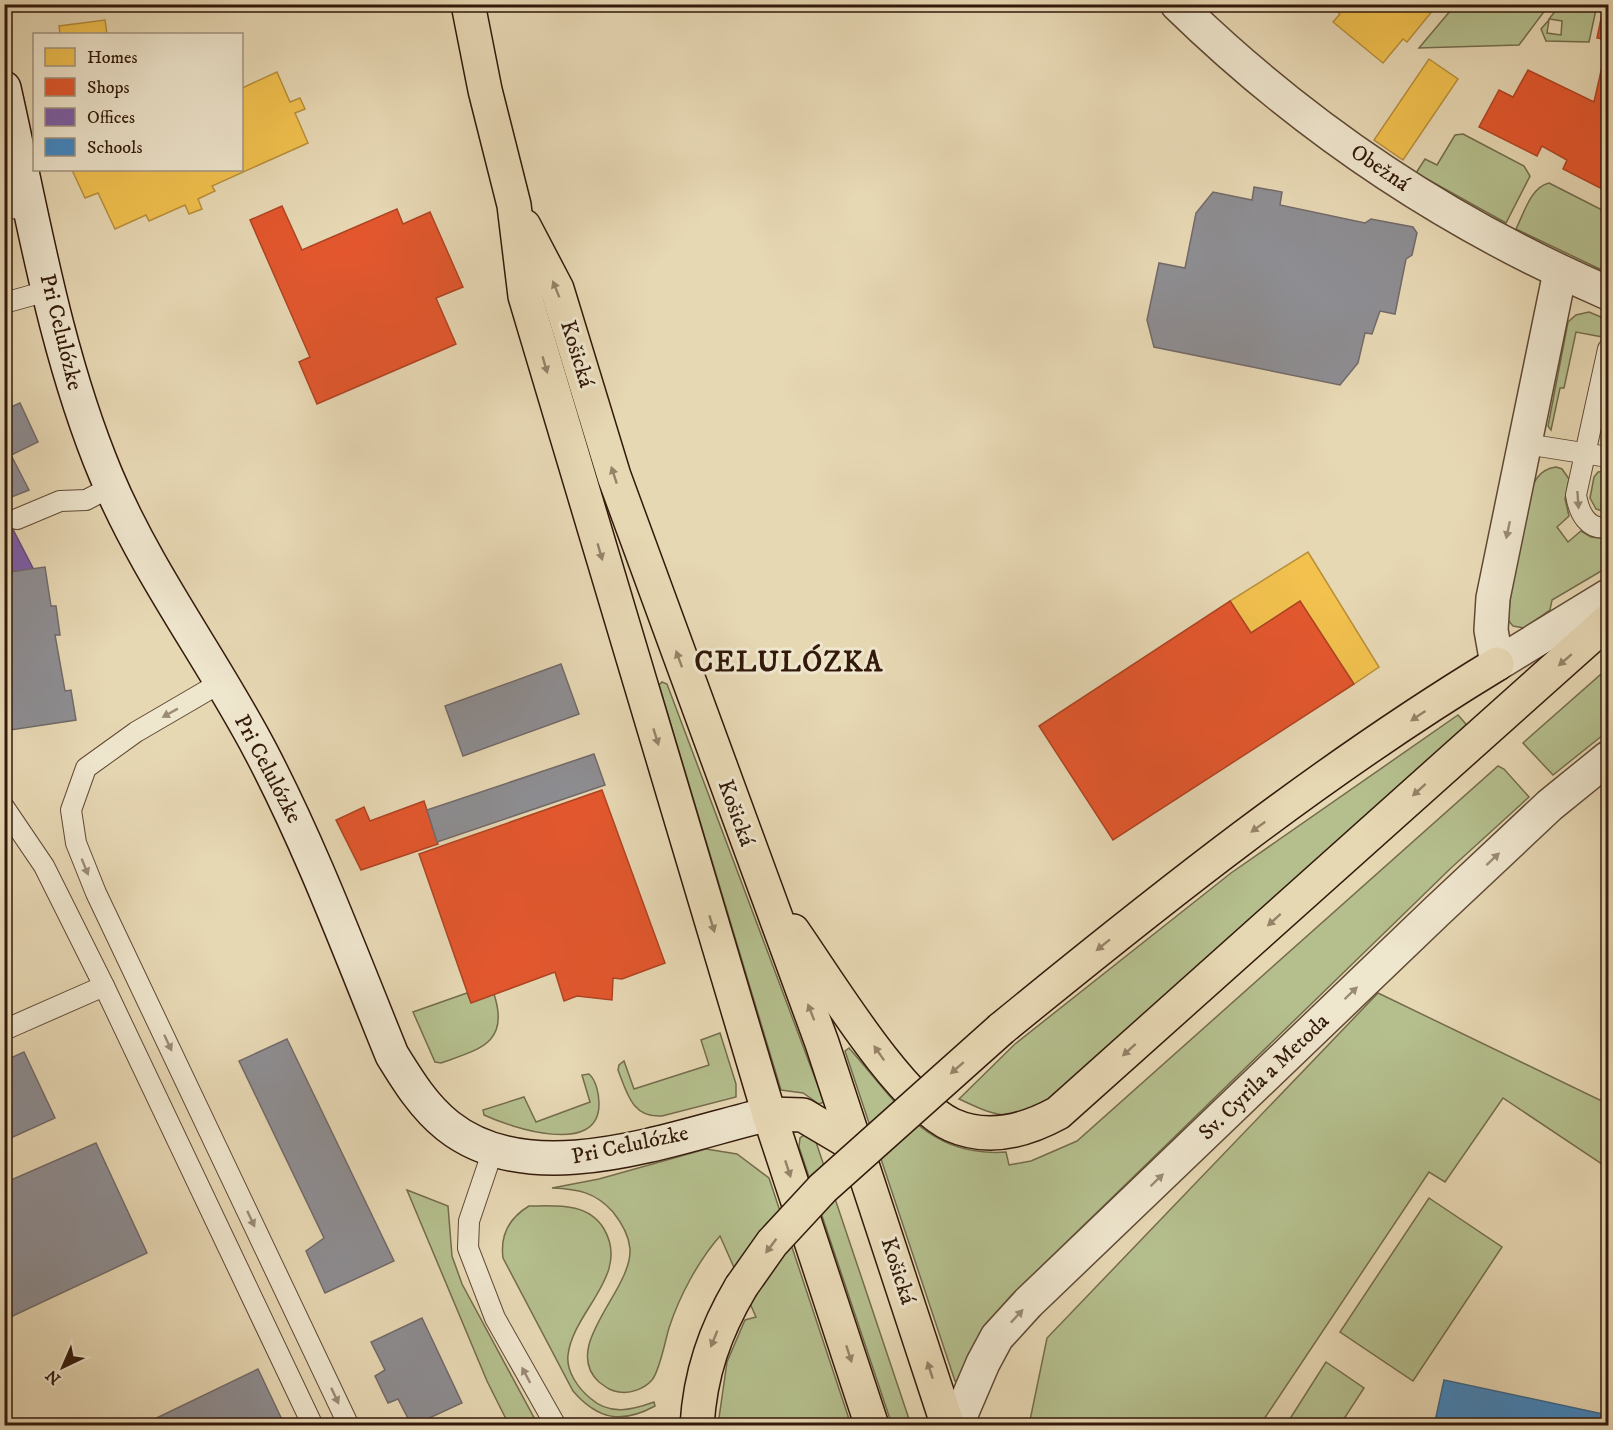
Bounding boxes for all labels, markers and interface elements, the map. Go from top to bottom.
legend [33,33,243,171]
text: Homes [87,47,138,69]
text: Shops [87,77,130,99]
text: Offices [87,107,135,129]
text: Schools [87,137,142,159]
street label: Obežná [1345,139,1415,198]
street label: Pri Celulózke [34,271,88,393]
one-way arrow [551,280,560,298]
street label: Košická [554,317,600,391]
one-way arrow [541,356,550,374]
one-way arrow [608,466,618,484]
one-way arrow [1573,491,1582,510]
one-way arrow [1503,520,1512,539]
one-way arrow [596,543,605,561]
district label: CELULÓZKA [695,644,883,680]
one-way arrow [674,649,684,667]
one-way arrow [1558,653,1573,666]
one-way arrow [161,708,178,718]
street label: Pri Celulózke [228,710,308,828]
one-way arrow [1410,710,1427,721]
one-way arrow [652,728,661,746]
street label: Košická [712,776,761,850]
one-way arrow [1412,783,1427,796]
one-way arrow [1251,821,1267,833]
one-way arrow [1485,852,1500,866]
one-way arrow [80,858,90,876]
one-way arrow [1267,913,1282,926]
one-way arrow [708,915,717,933]
one-way arrow [1095,939,1111,952]
one-way arrow [1344,986,1359,1000]
one-way arrow [805,1003,815,1021]
street label: Sv. Cyrila a Metoda [1193,1008,1335,1146]
one-way arrow [163,1035,172,1052]
one-way arrow [1122,1043,1137,1056]
one-way arrow [873,1046,885,1062]
one-way arrow [950,1061,965,1074]
street label: Pri Celulózke [569,1119,691,1171]
one-way arrow [783,1160,793,1178]
one-way arrow [1149,1173,1164,1187]
one-way arrow [247,1211,256,1228]
street label: Košická [875,1234,922,1308]
one-way arrow [765,1238,777,1253]
one-way arrow [1009,1309,1023,1323]
one-way arrow [709,1331,719,1349]
north arrow [33,1337,93,1397]
one-way arrow [845,1345,854,1363]
one-way arrow [925,1361,934,1379]
text: N [42,1365,65,1389]
one-way arrow [521,1367,531,1384]
one-way arrow [331,1387,340,1404]

